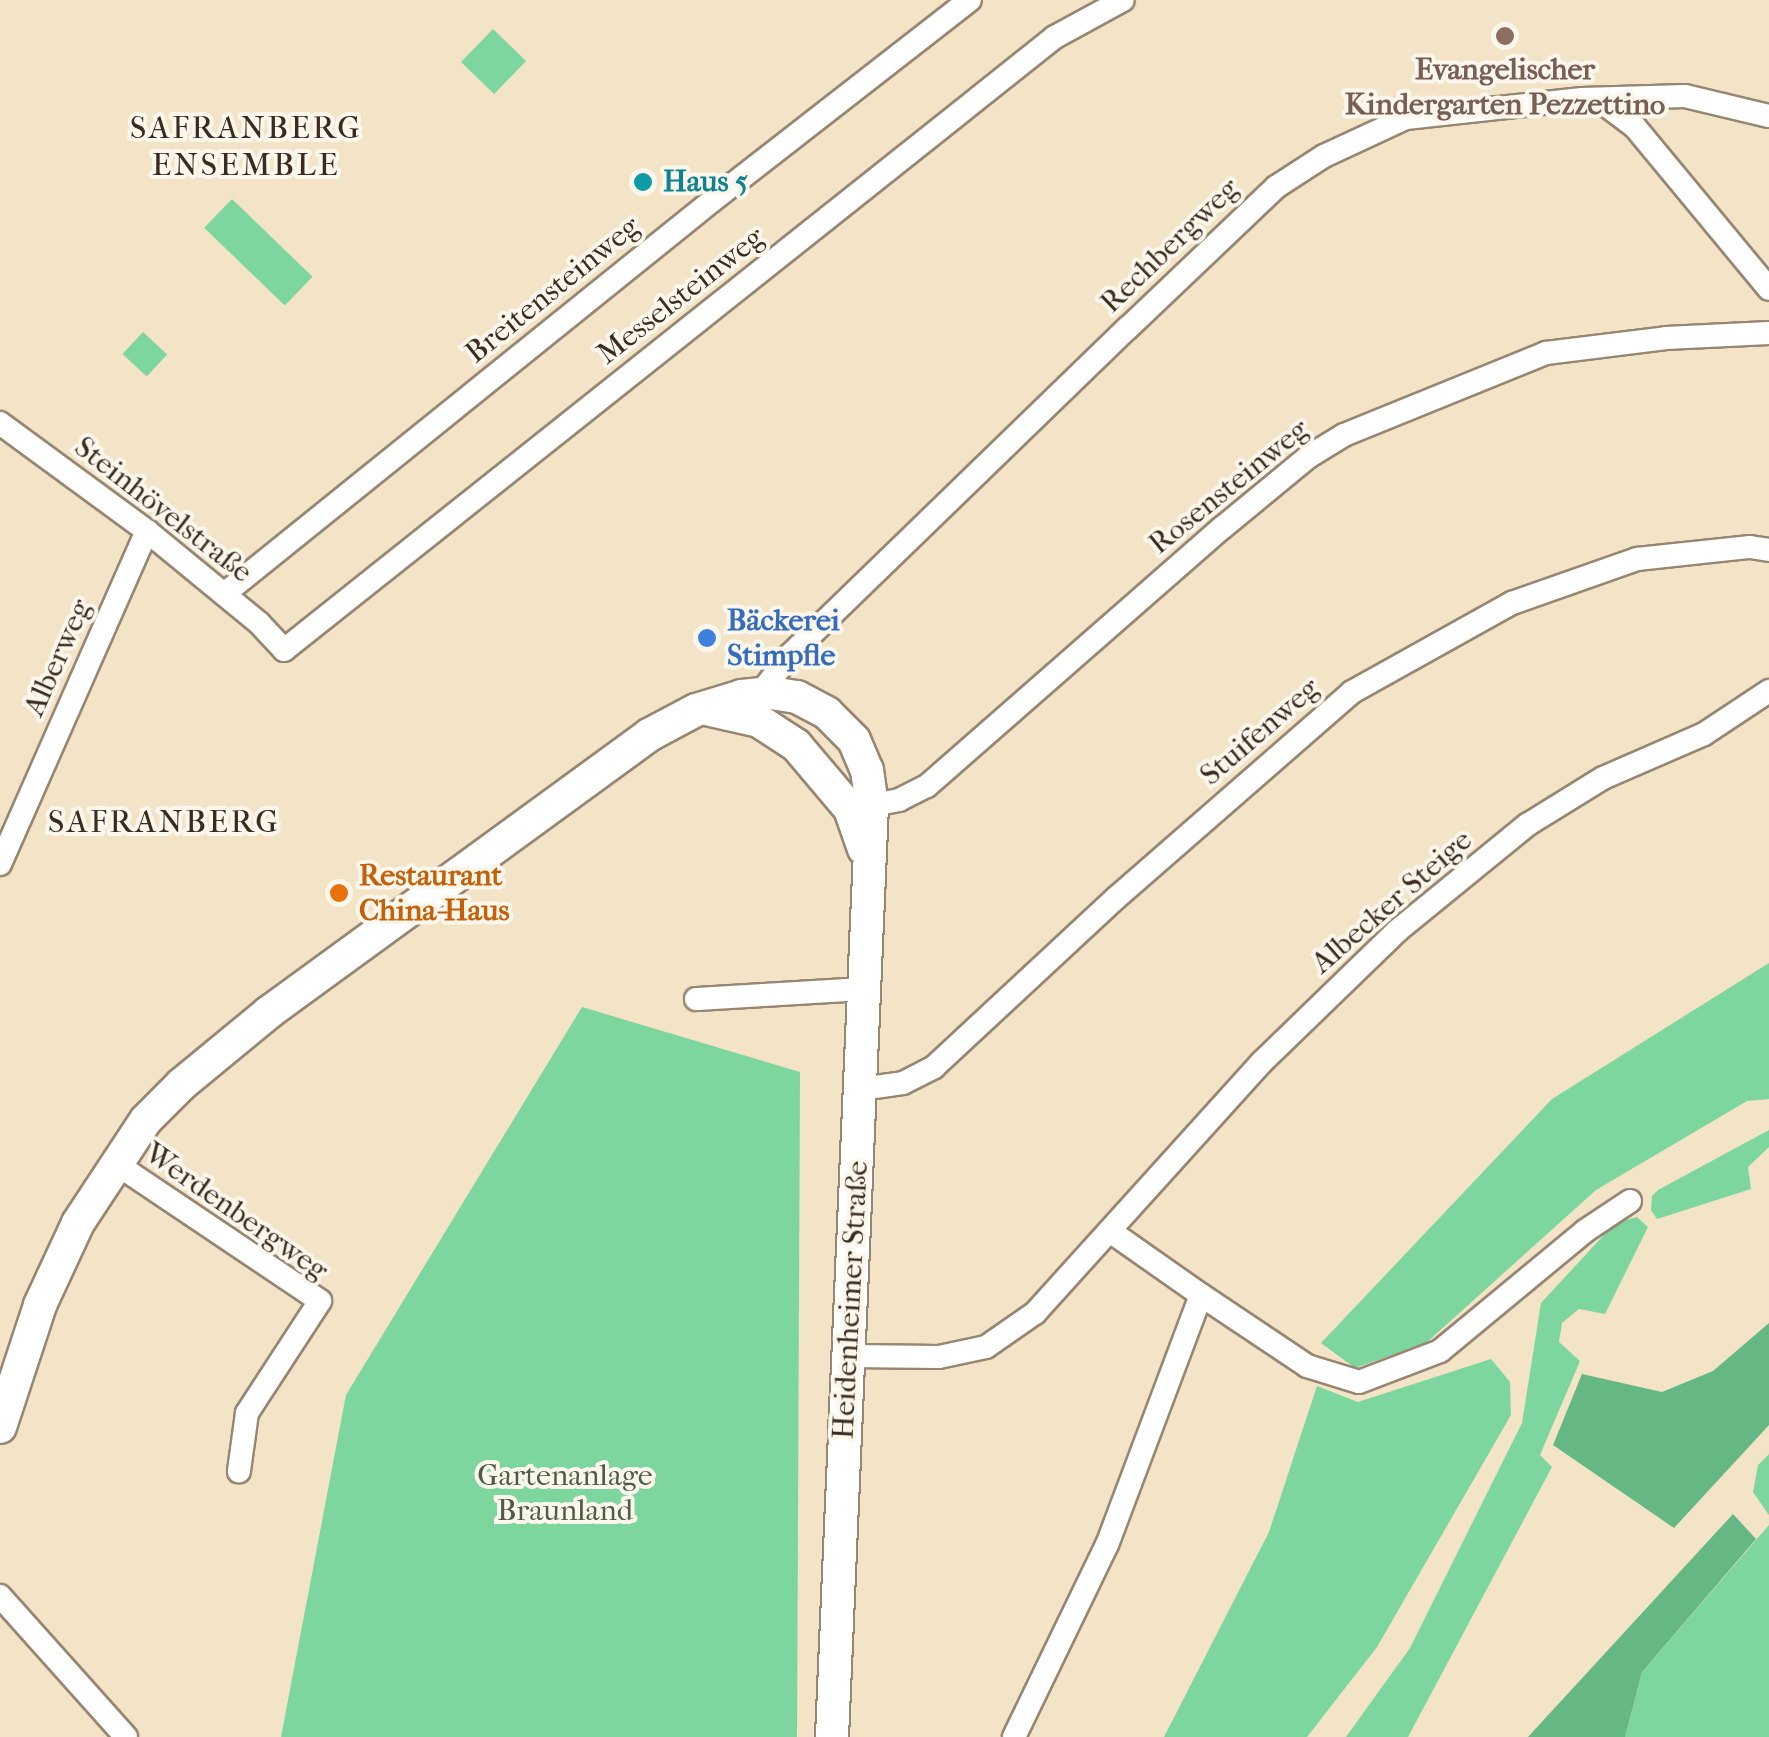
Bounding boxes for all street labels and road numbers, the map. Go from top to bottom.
street label: Rechbergweg [1093,171,1247,321]
street label: Breitensteinweg [459,209,647,371]
street label: Messelsteinweg [590,220,772,372]
street label: Rosensteinweg [1142,412,1316,562]
street label: Steinhövelstraße [67,429,259,591]
street label: Alberweg [16,594,100,722]
street label: Stuifenweg [1193,671,1327,793]
street label: Albecker Steige [1304,823,1480,981]
street label: Werdenbergweg [137,1135,335,1289]
street label: Heidenheimer Straße [826,1160,876,1440]

